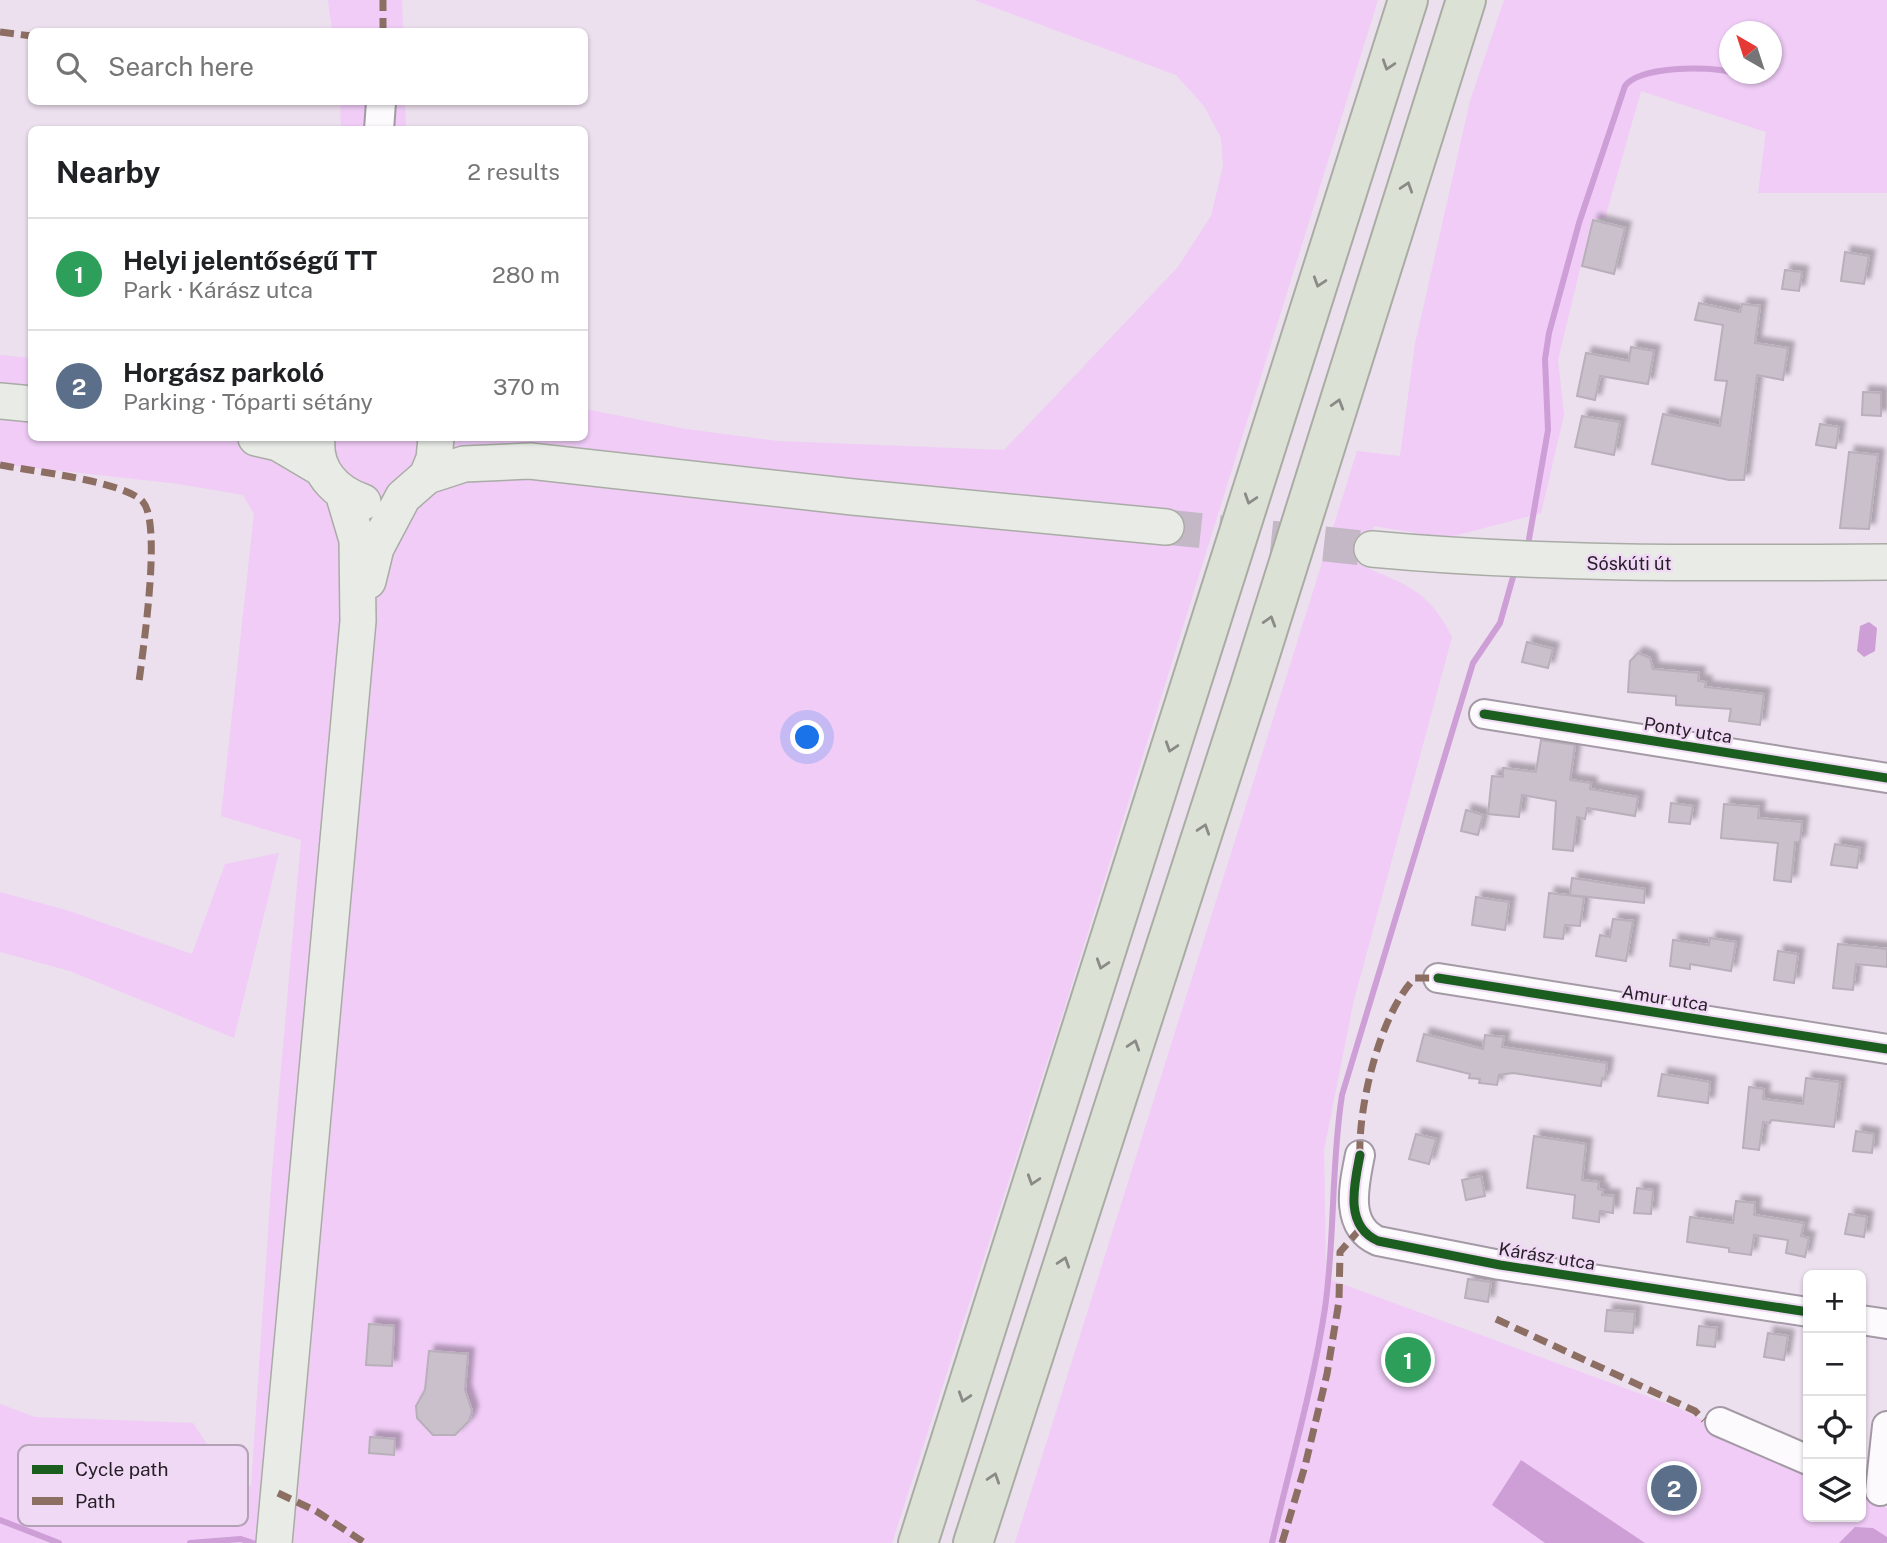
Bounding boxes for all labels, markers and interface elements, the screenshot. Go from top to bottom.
north arrow [1719,21,1782,84]
search box [28,28,588,105]
icon: search [52,48,90,86]
text: Search here [108,51,254,82]
one-way arrow [1381,59,1396,71]
text: Nearby [56,154,160,190]
text: 2 results [467,158,560,185]
one-way arrow [1399,182,1413,194]
text: Helyi jelentőségű TT [123,245,377,276]
text: 1 [74,261,84,288]
text: 280 m [492,261,560,288]
text: Park · Kárász utca [123,276,313,303]
one-way arrow [1312,276,1327,288]
text: Horgász parkoló [123,357,324,388]
text: 2 [72,373,86,400]
text: 370 m [493,373,560,400]
text: Parking · Tóparti sétány [123,388,373,415]
one-way arrow [1330,398,1344,411]
one-way arrow [1244,492,1258,504]
street label: Sóskúti út [1587,553,1671,574]
one-way arrow [1262,615,1277,627]
street label: Ponty utca [1642,713,1734,747]
your location [790,720,824,754]
one-way arrow [1165,741,1180,753]
one-way arrow [1196,823,1210,835]
one-way arrow [1096,957,1111,969]
street label: Amur utca [1620,981,1710,1015]
one-way arrow [1126,1040,1140,1052]
one-way arrow [1027,1174,1042,1186]
street label: Kárász utca [1497,1238,1597,1274]
one-way arrow [1055,1256,1070,1268]
map controls [1803,1270,1866,1522]
button: + [1803,1270,1866,1333]
button: − [1803,1333,1866,1396]
pin: 1 [1385,1334,1431,1386]
one-way arrow [958,1391,973,1403]
button: locate [1803,1396,1866,1459]
legend [18,1445,248,1526]
text: Cycle path [75,1458,168,1480]
button: layers [1803,1459,1866,1522]
pin: 2 [1651,1462,1697,1514]
one-way arrow [985,1472,1000,1484]
text: Path [75,1490,115,1512]

